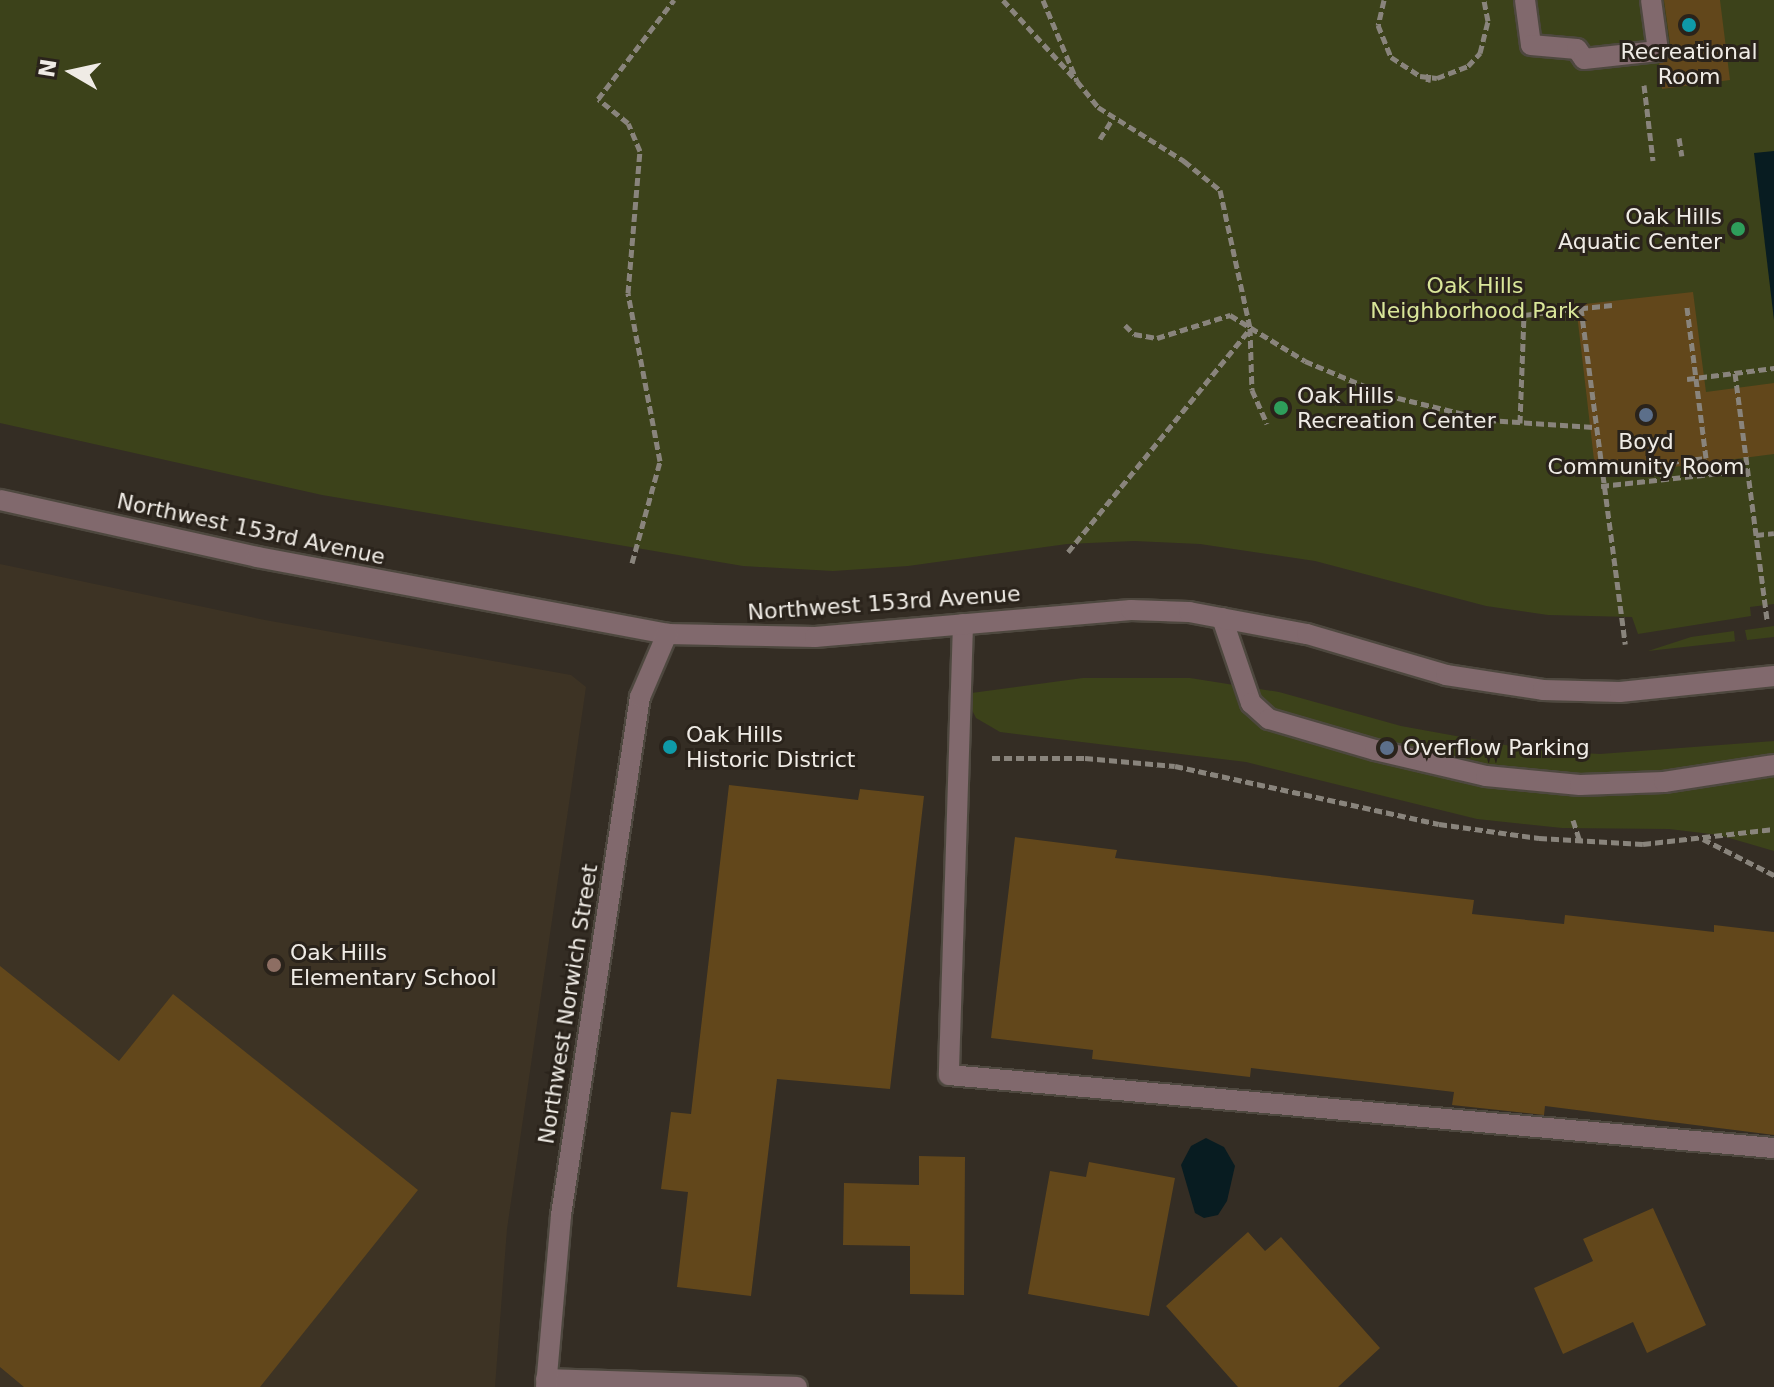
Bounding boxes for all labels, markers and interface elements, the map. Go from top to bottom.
marker: Recreational Room [1680,16,1698,34]
north arrow [32,32,112,112]
place label: Recreational Room [1620,38,1758,90]
text: N [34,57,62,79]
place label: Oak Hills Aquatic Center [1558,203,1722,254]
marker: Oak Hills Aquatic Center [1729,220,1747,238]
park label: Oak Hills Neighborhood Park [1370,272,1580,324]
place label: Oak Hills Recreation Center [1297,382,1496,434]
marker: Oak Hills Recreation Center [1272,399,1290,417]
marker: Boyd Community Room [1637,406,1655,424]
place label: Boyd Community Room [1548,428,1744,480]
street label: Northwest 153rd Avenue [115,488,387,570]
street label: Northwest 153rd Avenue [747,580,1021,626]
place label: Oak Hills Historic District [686,721,855,772]
place label: Overflow Parking [1403,735,1590,761]
marker: Oak Hills Historic District [661,738,679,756]
marker: Overflow Parking [1378,739,1396,757]
street label: Northwest Norwich Street [533,862,603,1146]
place label: Oak Hills Elementary School [290,939,497,990]
marker: Oak Hills Elementary School [265,956,283,974]

